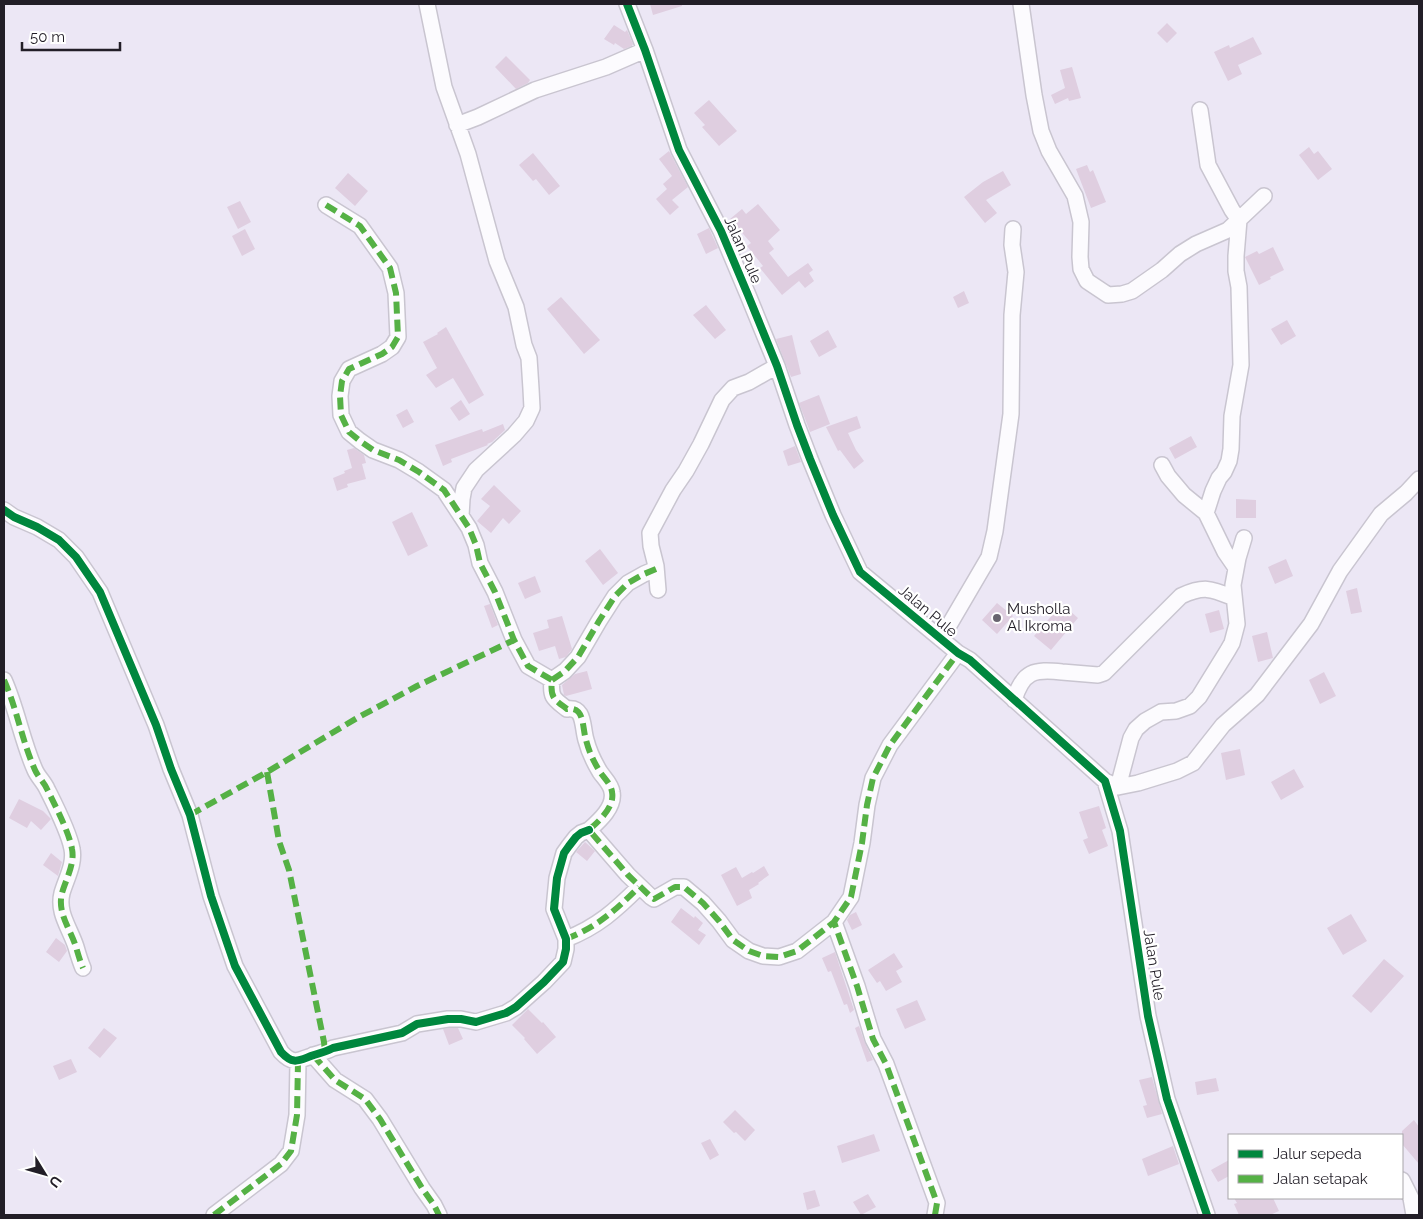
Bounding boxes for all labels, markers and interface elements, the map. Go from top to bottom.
scale bar [22,20,120,52]
text: 50 m [30,28,65,46]
street label: Jalan Pule [720,214,766,286]
street label: Jalan Pule [895,581,961,641]
place label: Musholla Al Ikroma [1007,600,1072,635]
marker: Musholla Al Ikroma [991,612,1003,624]
street label: Jalan Pule [1140,928,1168,1002]
legend [1228,1134,1403,1199]
text: Jalur sepeda [1273,1145,1362,1163]
north arrow [20,1149,70,1199]
text: Jalan setapak [1273,1170,1368,1188]
text: U [46,1173,65,1191]

